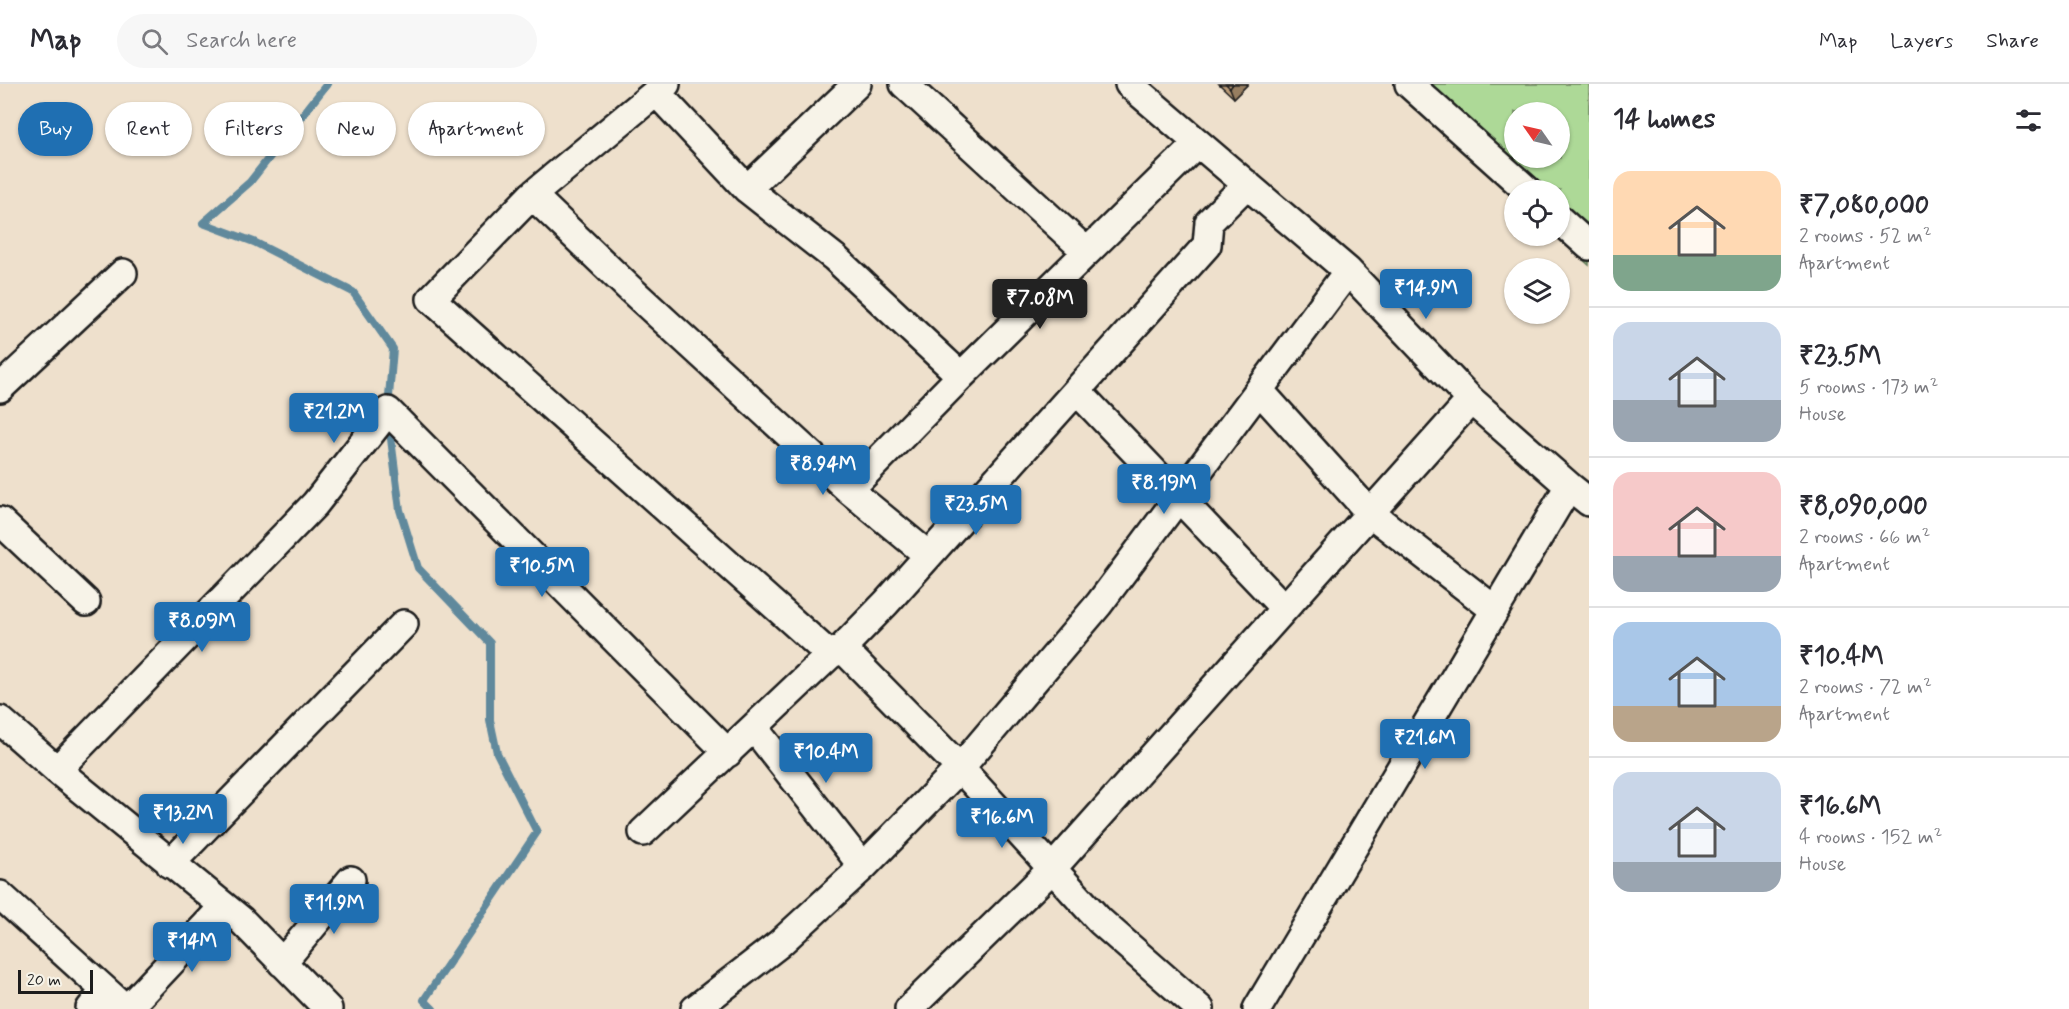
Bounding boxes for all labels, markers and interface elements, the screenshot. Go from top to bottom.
search box [117,14,537,68]
text: Map [30,23,81,60]
icon: search [138,25,171,58]
text: Search here [186,27,297,55]
text: Map [1819,27,1857,55]
text: Layers [1890,27,1953,55]
text: Share [1986,27,2039,55]
chip: Buy [18,102,93,156]
chip: Rent [105,102,192,156]
chip: Filters [204,102,304,156]
chip: New [316,102,396,156]
chip: Apartment [408,102,545,156]
north arrow [1504,102,1570,168]
map controls [1504,102,1570,324]
text: 14 homes [1613,103,1715,137]
icon: filters [2012,104,2045,137]
button: locate [1504,180,1570,246]
text: ₹7,080,000 [1799,189,1929,223]
icon: home [1661,195,1733,267]
text: 2 rooms · 52 m² [1799,223,1932,250]
text: Apartment [1799,250,1890,277]
button: layers [1504,258,1570,324]
pin: ₹14.9M [1377,269,1475,320]
text: ₹14.9M [1394,275,1458,302]
pin: ₹7.08M [991,279,1089,330]
text: ₹7.08M [1006,285,1074,312]
text: ₹23.5M [1799,340,1881,374]
icon: home [1661,346,1733,418]
text: 5 rooms · 173 m² [1799,374,1938,401]
pin: ₹21.2M [285,393,383,444]
text: ₹21.2M [303,399,365,426]
text: House [1799,401,1846,428]
pin: ₹8.94M [774,445,872,496]
text: ₹8.94M [790,451,856,478]
pin: ₹8.19M [1115,464,1213,515]
text: ₹8.19M [1131,470,1197,497]
pin: ₹23.5M [927,485,1025,536]
text: ₹8,090,000 [1799,490,1928,524]
text: ₹23.5M [944,491,1008,518]
icon: home [1661,496,1733,568]
text: 2 rooms · 66 m² [1799,524,1930,551]
pin: ₹10.5M [493,547,591,598]
text: Apartment [1799,551,1890,578]
text: ₹10.5M [509,553,575,580]
pin: ₹8.09M [153,602,251,653]
text: ₹8.09M [168,608,236,635]
text: ₹10.4M [1799,640,1884,674]
icon: home [1661,646,1733,718]
text: 2 rooms · 72 m² [1799,674,1932,701]
text: Apartment [1799,701,1890,728]
pin: ₹21.6M [1376,719,1474,770]
text: ₹21.6M [1394,725,1456,752]
pin: ₹10.4M [777,733,875,784]
text: ₹10.4M [793,739,859,766]
text: ₹16.6M [1799,790,1881,824]
pin: ₹13.2M [134,794,232,845]
icon: home [1661,796,1733,868]
pin: ₹16.6M [953,798,1051,849]
text: ₹13.2M [153,800,213,827]
text: ₹16.6M [970,804,1034,831]
text: 4 rooms · 152 m² [1799,824,1942,851]
text: House [1799,851,1846,878]
pin: ₹11.9M [285,884,383,935]
text: ₹11.9M [304,890,364,917]
pin: ₹14M [156,922,228,973]
text: ₹14M [167,928,217,955]
scale bar [18,967,93,994]
text: 20 m [27,970,61,991]

